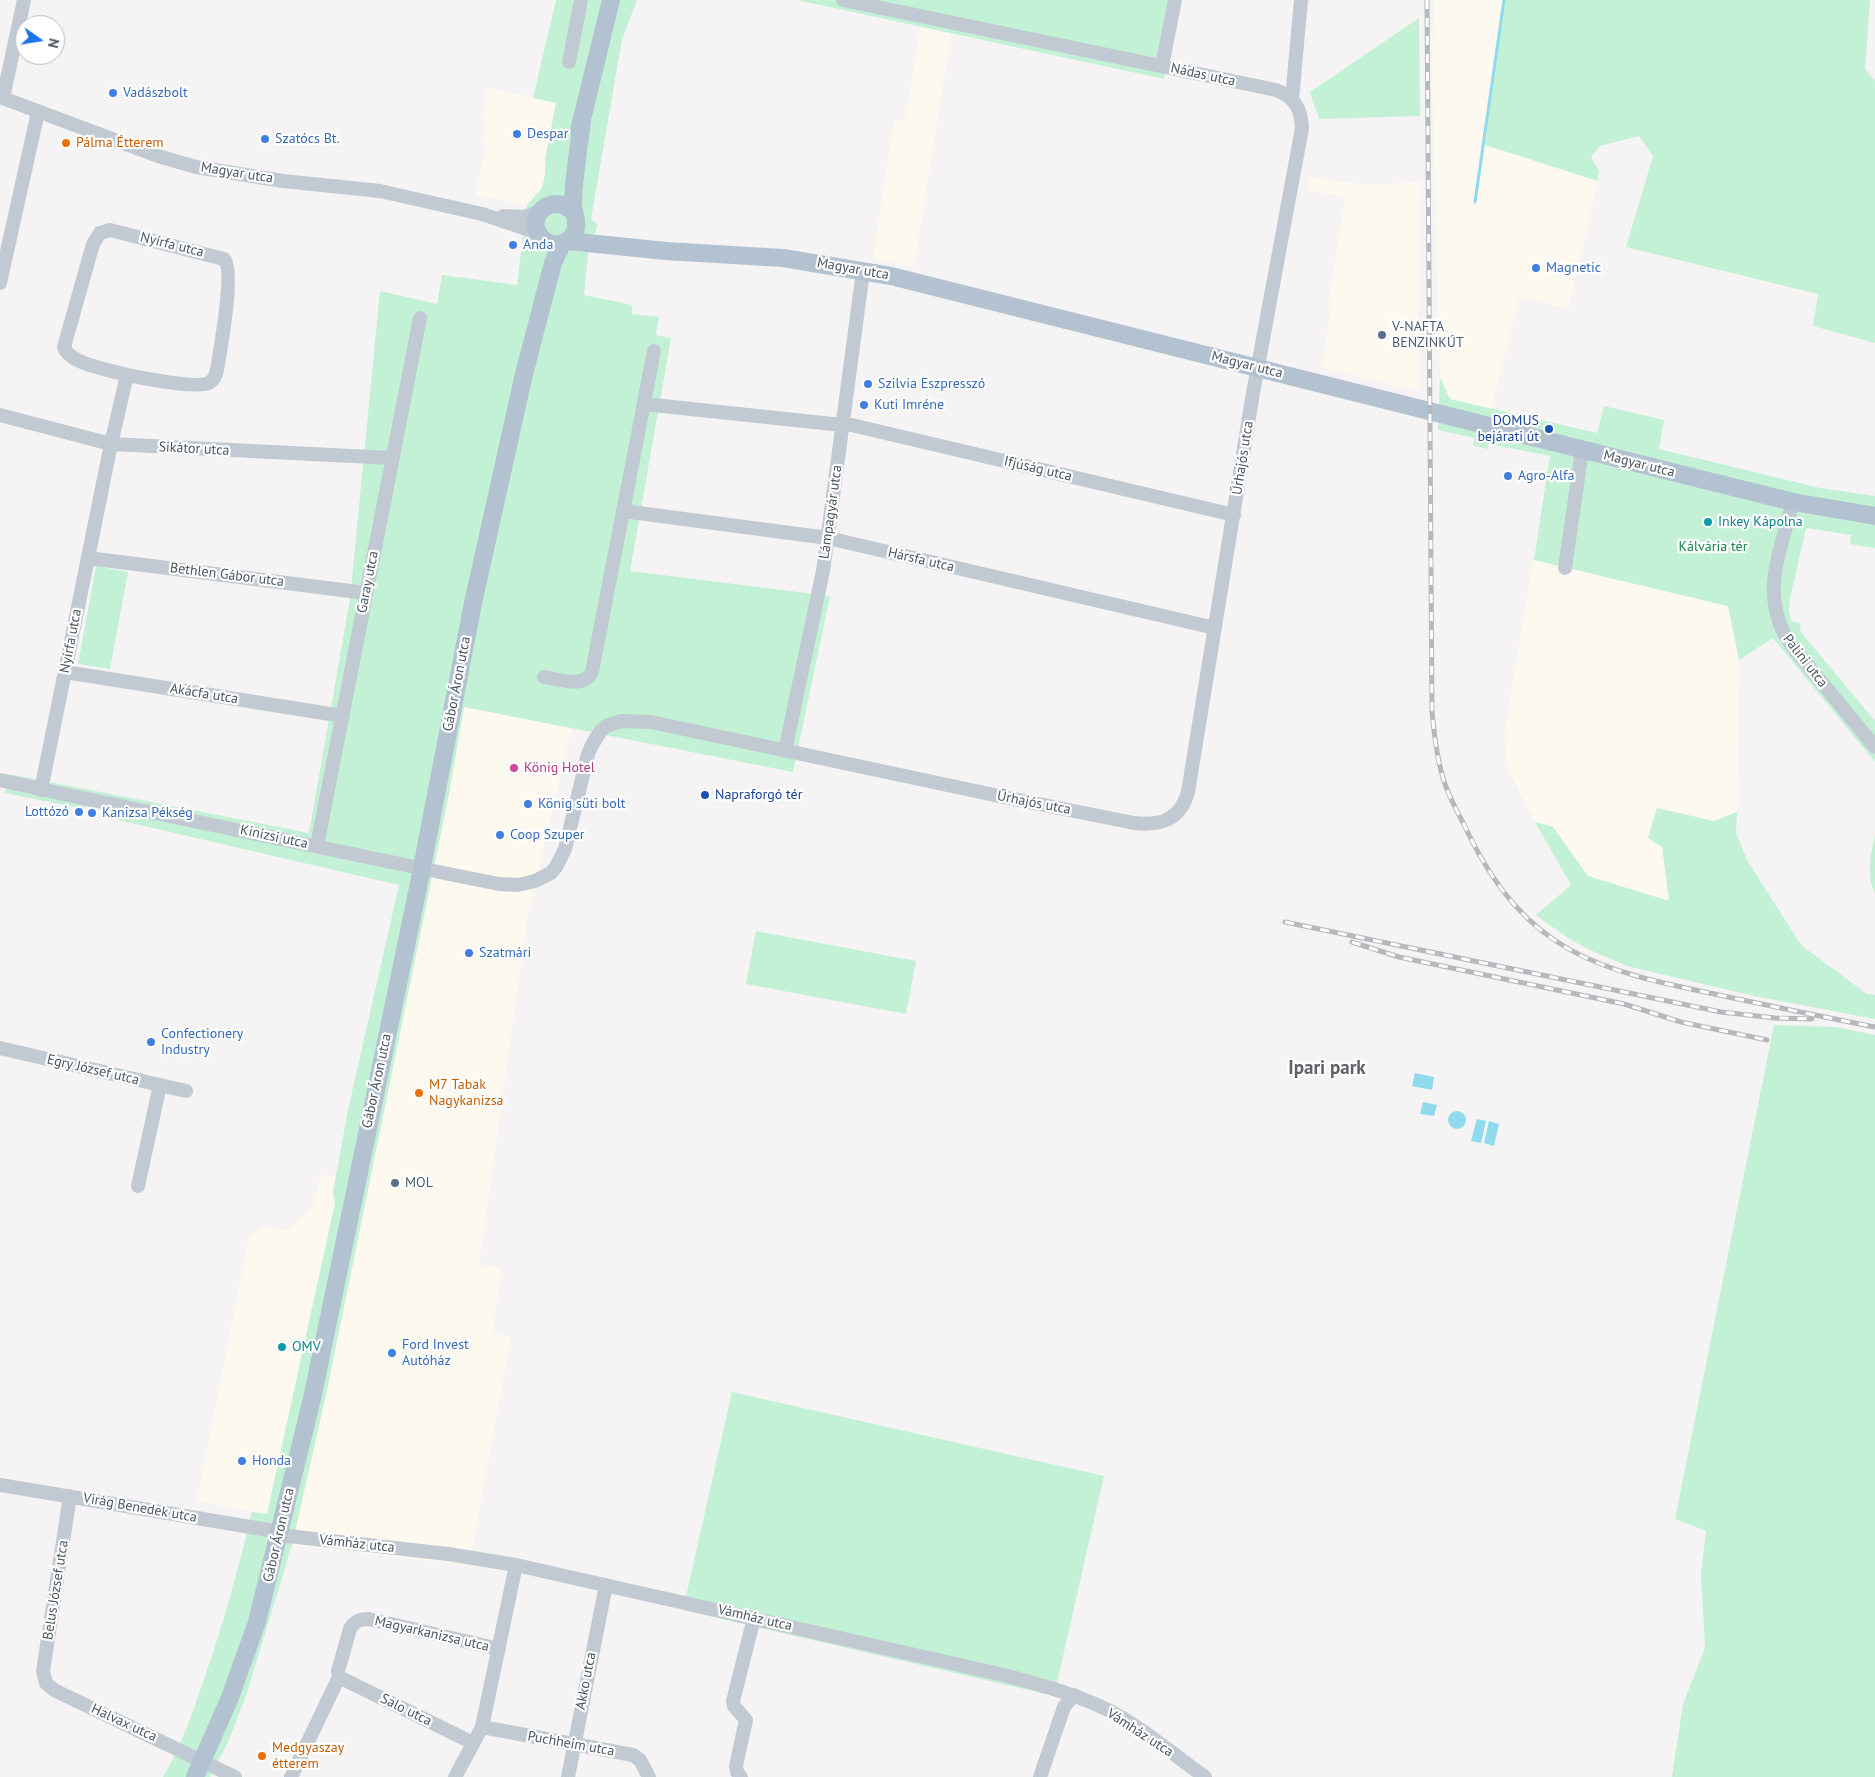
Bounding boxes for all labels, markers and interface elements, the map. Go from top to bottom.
north arrow [15,15,65,65]
text: N [44,37,63,50]
street label: Nádas utca [1169,60,1237,90]
place label: Vadászbolt [123,85,188,101]
marker: Vadászbolt [107,87,119,99]
place label: Despar [527,126,568,142]
marker: Despar [511,128,523,140]
place label: Szatócs Bt. [275,131,340,147]
marker: Szatócs Bt. [259,133,271,145]
place label: Pálma Étterem [76,135,164,151]
marker: Pálma Étterem [60,137,72,149]
street label: Magyar utca [200,159,274,187]
street label: Nyírfa utca [138,229,206,261]
place label: Anda [523,237,553,253]
marker: Anda [507,239,519,251]
street label: Magyar utca [816,254,890,284]
place label: Magnetic [1546,260,1601,276]
marker: Magnetic [1530,262,1542,274]
place label: V-NAFTA BENZINKÚT [1392,319,1464,352]
marker: V-NAFTA BENZINKÚT [1376,329,1388,341]
street label: Magyar utca [1210,348,1284,382]
place label: Szilvia Eszpresszó [878,376,985,392]
marker: Szilvia Eszpresszó [862,378,874,390]
place label: Kuti Imréne [874,397,944,413]
marker: Kuti Imréne [858,399,870,411]
place label: DOMUS bejárati út [1477,413,1539,446]
street label: Űrhajós utca [1229,420,1257,496]
marker: DOMUS bejárati út [1543,423,1555,435]
street label: Sikátor utca [158,439,230,459]
street label: Magyar utca [1602,447,1676,481]
street label: Ifjúság utca [1002,453,1074,485]
street label: Lámpagyár utca [816,464,846,560]
place label: Agro-Alfa [1518,468,1575,484]
marker: Agro-Alfa [1502,470,1514,482]
place label: Inkey Kápolna [1718,514,1803,530]
marker: Inkey Kápolna [1702,516,1714,528]
park label: Kálvária tér [1679,539,1747,555]
street label: Hársfa utca [886,544,956,576]
street label: Garay utca [354,550,382,614]
street label: Bethlen Gábor utca [169,560,285,590]
street label: Nyírfa utca [57,607,85,675]
street label: Palini utca [1779,631,1831,691]
street label: Gábor Áron utca [440,635,474,733]
street label: Akácfa utca [169,680,239,708]
place label: König Hotel [524,760,595,776]
marker: König Hotel [508,762,520,774]
place label: Napraforgó tér [715,787,802,803]
street label: Űrhajós utca [996,788,1072,818]
marker: Napraforgó tér [699,789,711,801]
place label: König süti bolt [538,796,626,812]
marker: König süti bolt [522,798,534,810]
place label: Lottózó [25,804,69,820]
place label: Kanizsa Pékség [102,805,193,821]
marker: Lottózó [73,806,85,818]
marker: Kanizsa Pékség [86,807,98,819]
street label: Kinizsi utca [239,822,309,852]
place label: Coop Szuper [510,827,585,843]
marker: Coop Szuper [494,829,506,841]
place label: Szatmári [479,945,531,961]
marker: Szatmári [463,947,475,959]
place label: Confectionery Industry [161,1026,243,1058]
street label: Gábor Áron utca [359,1032,395,1130]
marker: Confectionery Industry [145,1036,157,1048]
street label: Egry József utca [45,1051,141,1089]
district label: Ipari park [1288,1058,1366,1080]
place label: M7 Tabak Nagykanizsa [429,1077,504,1110]
marker: M7 Tabak Nagykanizsa [413,1087,425,1099]
place label: MOL [405,1175,433,1191]
marker: MOL [389,1177,401,1189]
place label: Ford Invest Autóház [402,1337,469,1370]
place label: OMV [292,1339,321,1355]
marker: OMV [276,1341,288,1353]
marker: Ford Invest Autóház [386,1347,398,1359]
place label: Honda [252,1453,291,1469]
marker: Honda [236,1455,248,1467]
street label: Gábor Áron utca [260,1486,298,1584]
street label: Virág Benedek utca [82,1490,198,1526]
street label: Vámház utca [319,1532,395,1556]
street label: Belus József utca [40,1539,72,1641]
street label: Vámház utca [716,1601,794,1635]
street label: Magyarkanizsa utca [373,1613,491,1655]
street label: Akko utca [572,1651,600,1711]
street label: Salo utca [378,1690,434,1730]
street label: Halvax utca [89,1700,159,1746]
street label: Vámház utca [1104,1705,1176,1761]
street label: Puchheim utca [526,1728,616,1760]
place label: Medgyaszay étterem [272,1740,344,1772]
marker: Medgyaszay étterem [256,1750,268,1762]

